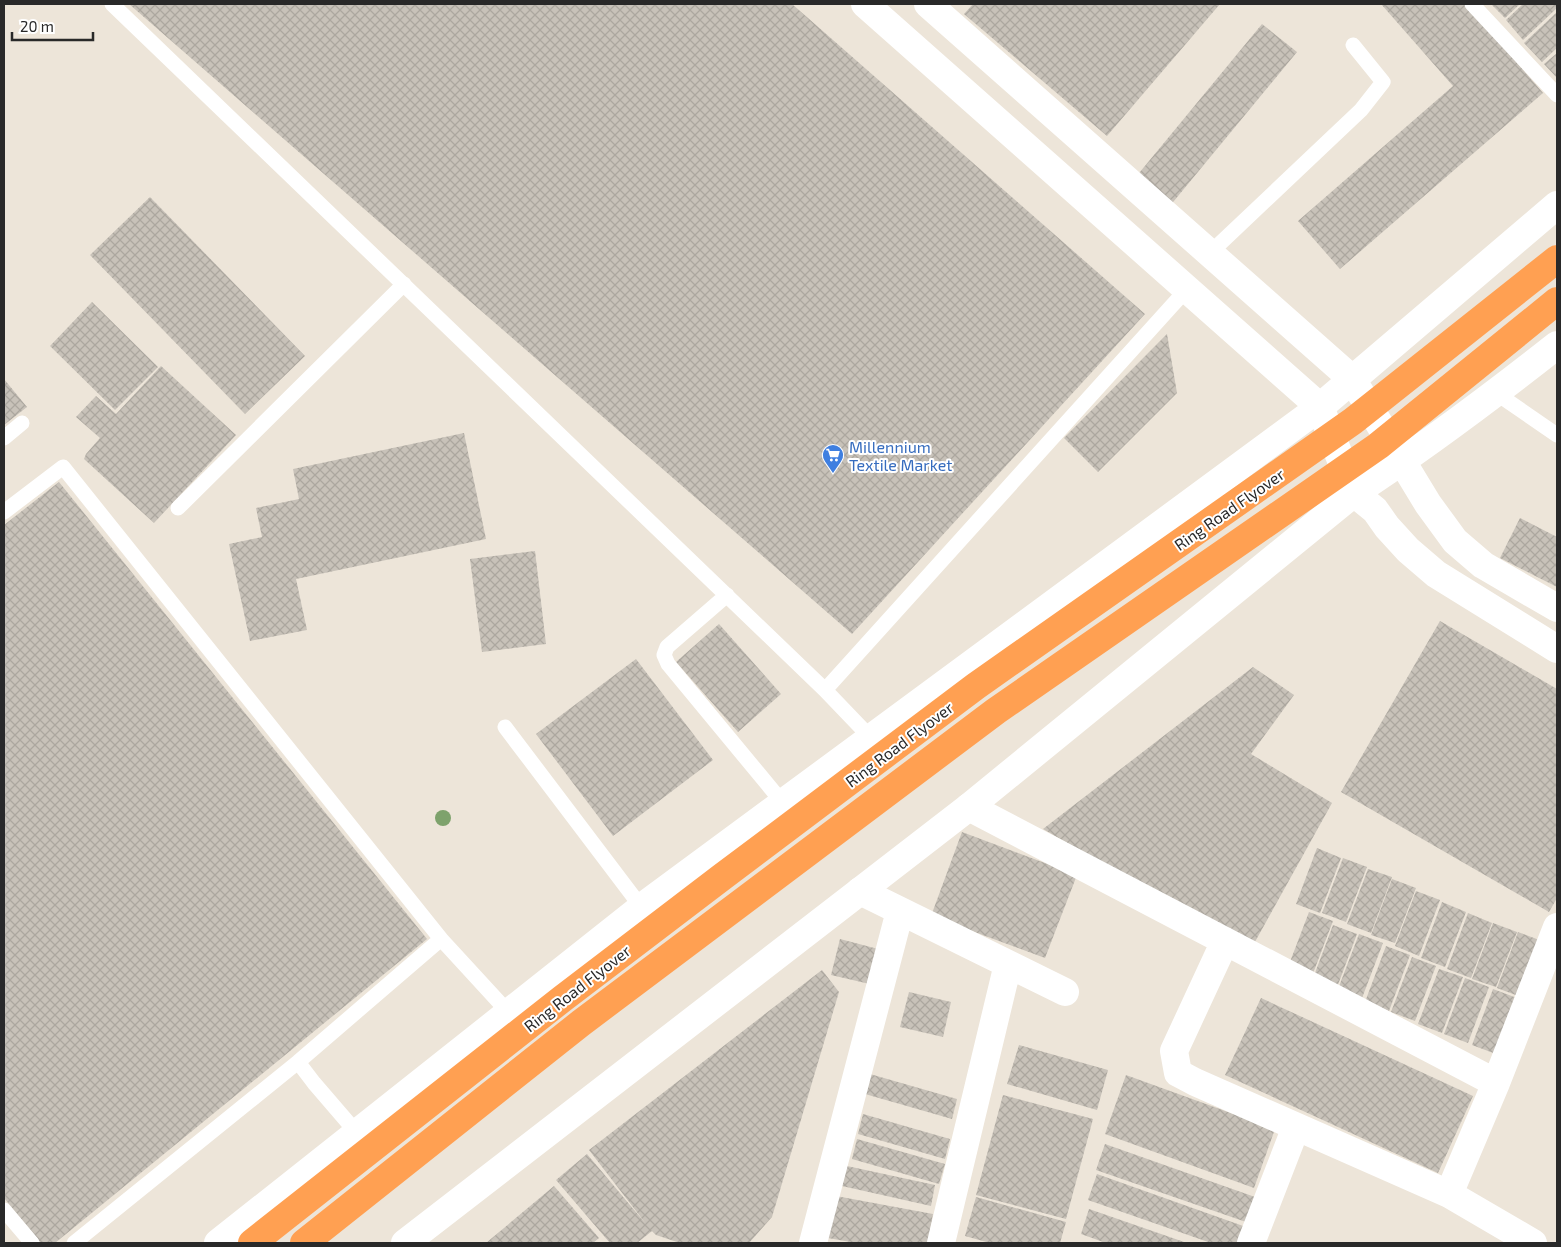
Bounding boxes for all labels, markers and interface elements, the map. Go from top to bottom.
scale bar [12,10,94,42]
text: 20 m [20,17,54,35]
place label: Millennium Textile Market [849,437,952,474]
supermarket icon: Millennium Textile Market [821,443,845,474]
street label: Ring Road Flyover [1170,464,1288,554]
street label: Ring Road Flyover [841,697,957,791]
street label: Ring Road Flyover [520,940,634,1035]

